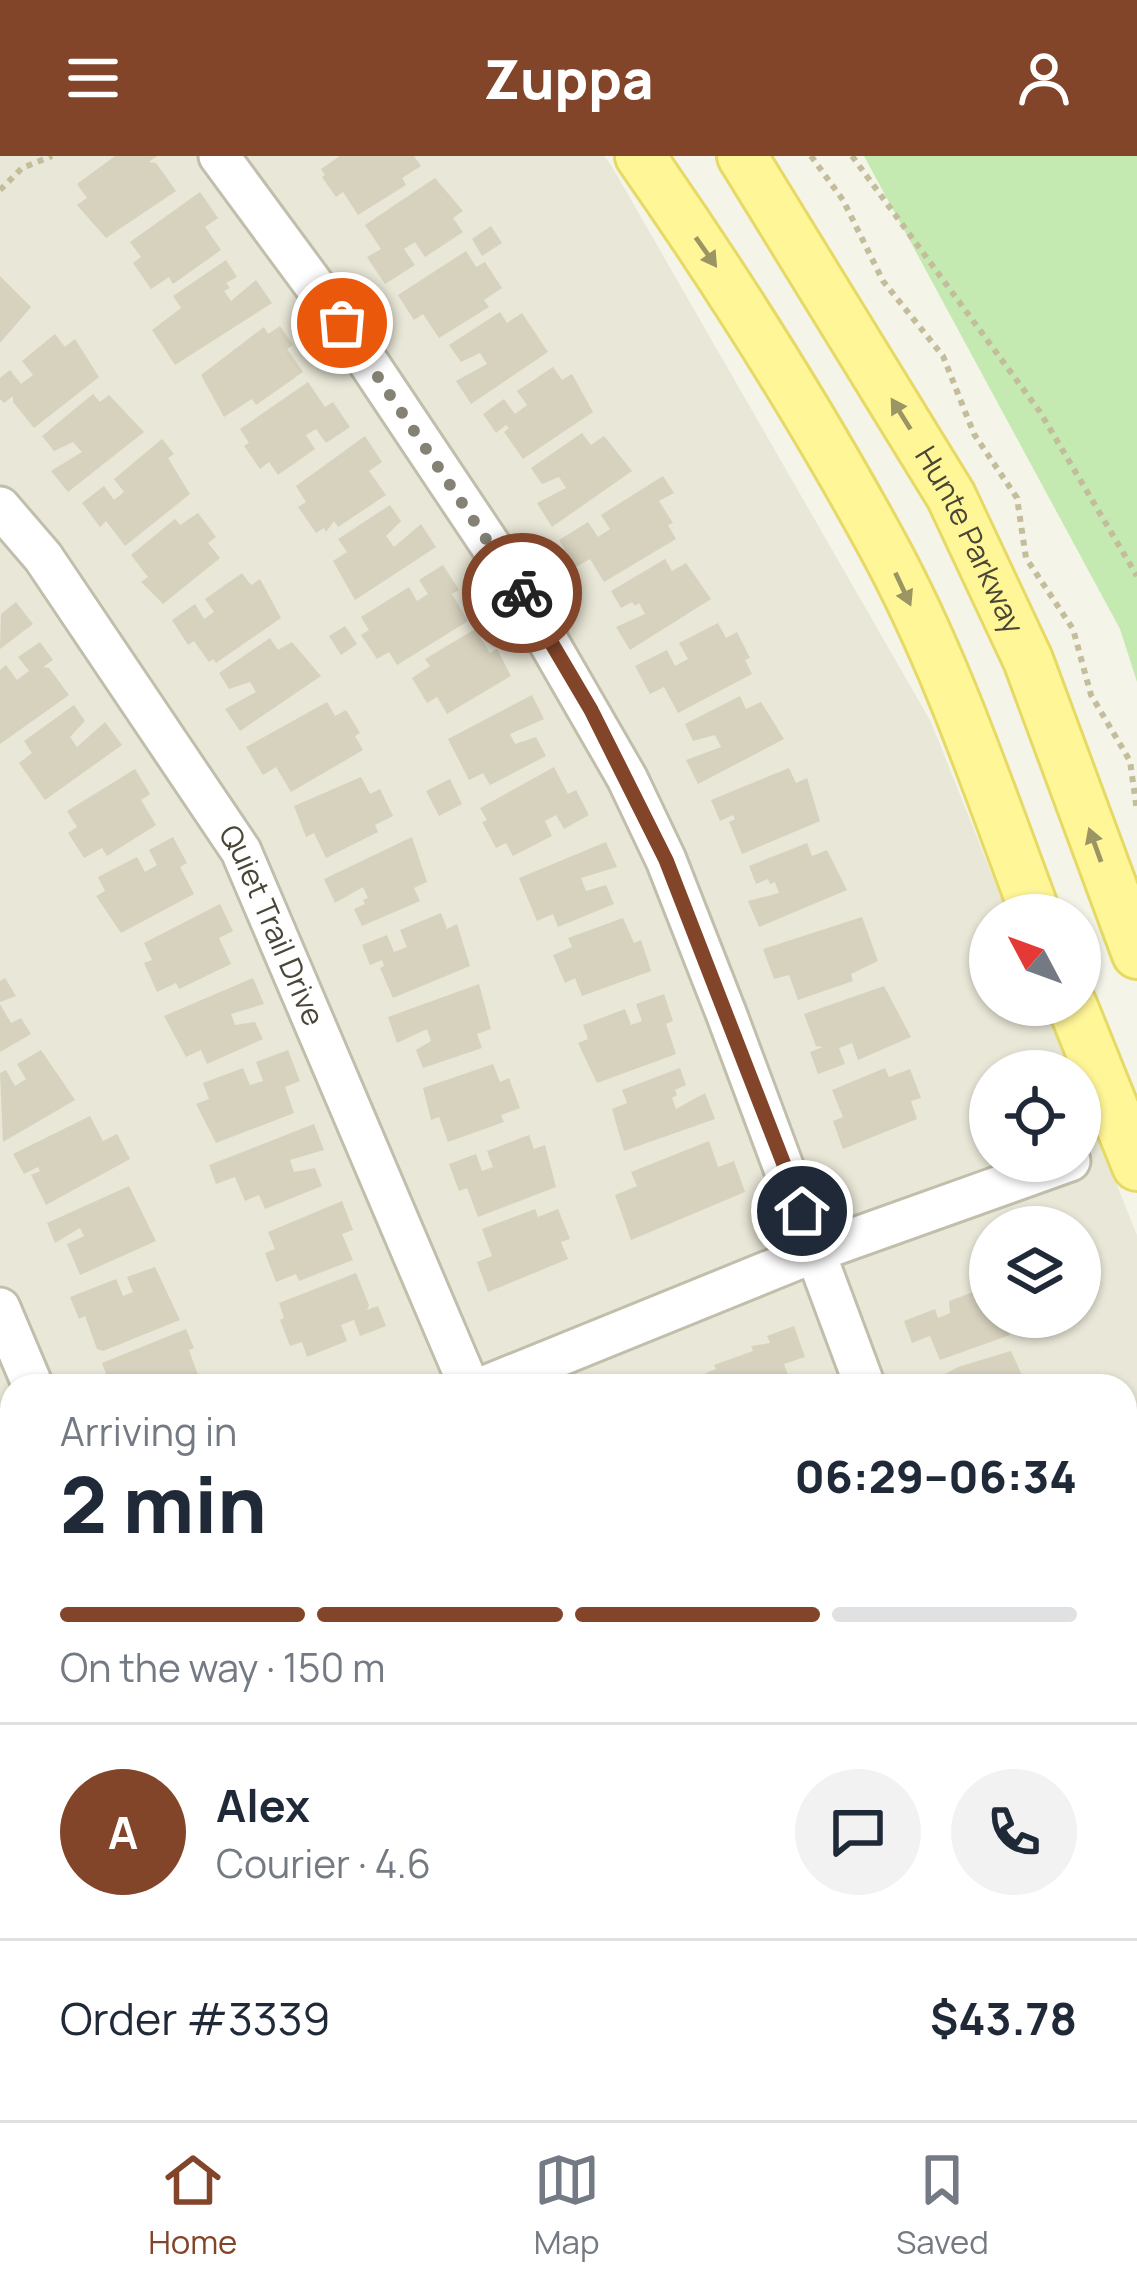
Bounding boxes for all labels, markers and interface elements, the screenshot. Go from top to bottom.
text: Zuppa [484,41,653,115]
icon: menu [60,45,126,111]
icon: person [1011,45,1077,111]
one-way arrow [694,236,717,269]
pin [291,272,393,374]
icon: bag [309,290,375,356]
one-way arrow [891,397,912,431]
street label: Hunte Parkway [906,438,1035,640]
courier [462,533,582,653]
icon: bike [489,560,555,626]
one-way arrow [893,572,913,607]
street label: Quiet Trail Drive [210,816,335,1032]
one-way arrow [1085,827,1103,863]
north arrow [969,894,1101,1026]
map controls [969,894,1101,1338]
button: locate [969,1050,1101,1182]
pin [751,1160,853,1262]
icon: home [769,1178,835,1244]
button: layers [969,1206,1101,1338]
text: Arriving in [60,1404,237,1458]
text: 06:29–06:34 [794,1445,1077,1507]
text: 2 min [60,1450,267,1556]
text: On the way · 150 m [60,1640,385,1694]
button: chat [795,1769,921,1895]
button: phone [951,1769,1077,1895]
text: Alex [216,1774,310,1836]
text: A [108,1801,138,1863]
text: Courier · 4.6 [216,1836,431,1890]
text: Order #3339 [60,1987,331,2049]
text: $43.78 [930,1987,1077,2049]
tab: Home [148,2147,237,2264]
tab: Map [534,2147,600,2264]
tab: Saved [896,2147,989,2264]

